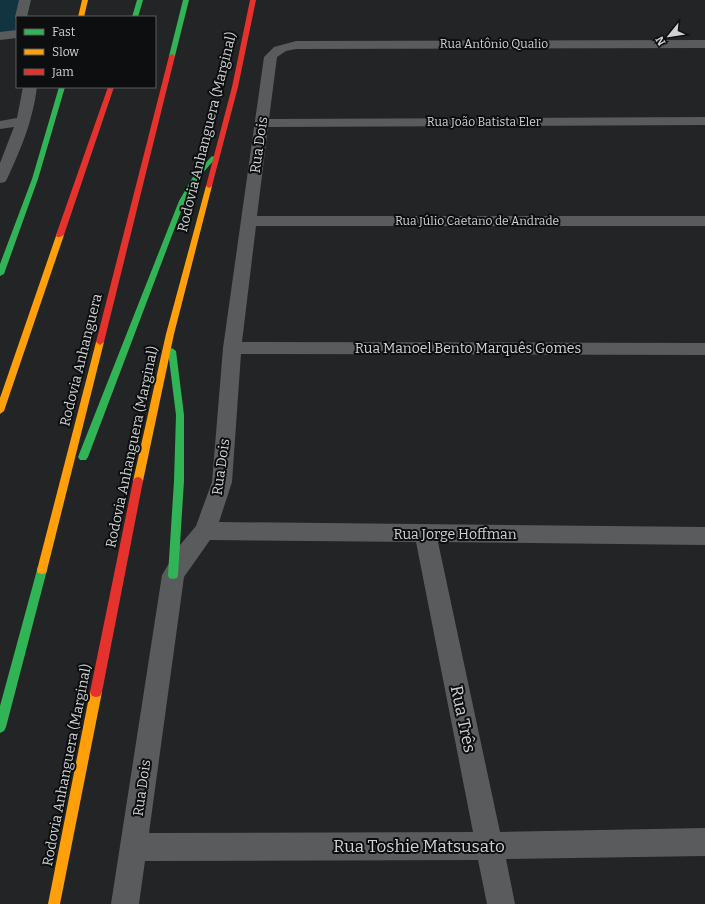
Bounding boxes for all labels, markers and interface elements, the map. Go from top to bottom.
legend [16,16,156,88]
north arrow [649,16,689,56]
text: Fast [52,25,76,39]
street label: Rodovia Anhanguera (Marginal) [174,30,240,234]
text: N [653,33,669,48]
street label: Rua Antônio Qualio [440,37,548,51]
text: Slow [52,45,79,59]
text: Jam [51,65,74,79]
street label: Rua João Batista Eler [427,115,542,129]
street label: Rua Dois [247,116,271,174]
street label: Rua Júlio Caetano de Andrade [395,214,559,228]
street label: Rodovia Anhanguera [56,292,106,428]
street label: Rua Manoel Bento Marquês Gomes [355,340,581,357]
street label: Rodovia Anhanguera (Marginal) [102,345,162,549]
street label: Rua Dois [209,438,233,496]
street label: Rua Jorge Hoffman [393,526,517,543]
street label: Rodovia Anhanguera (Marginal) [39,662,95,868]
street label: Rua Três [446,683,480,755]
street label: Rua Dois [130,759,154,817]
street label: Rua Toshie Matsusato [333,836,505,857]

